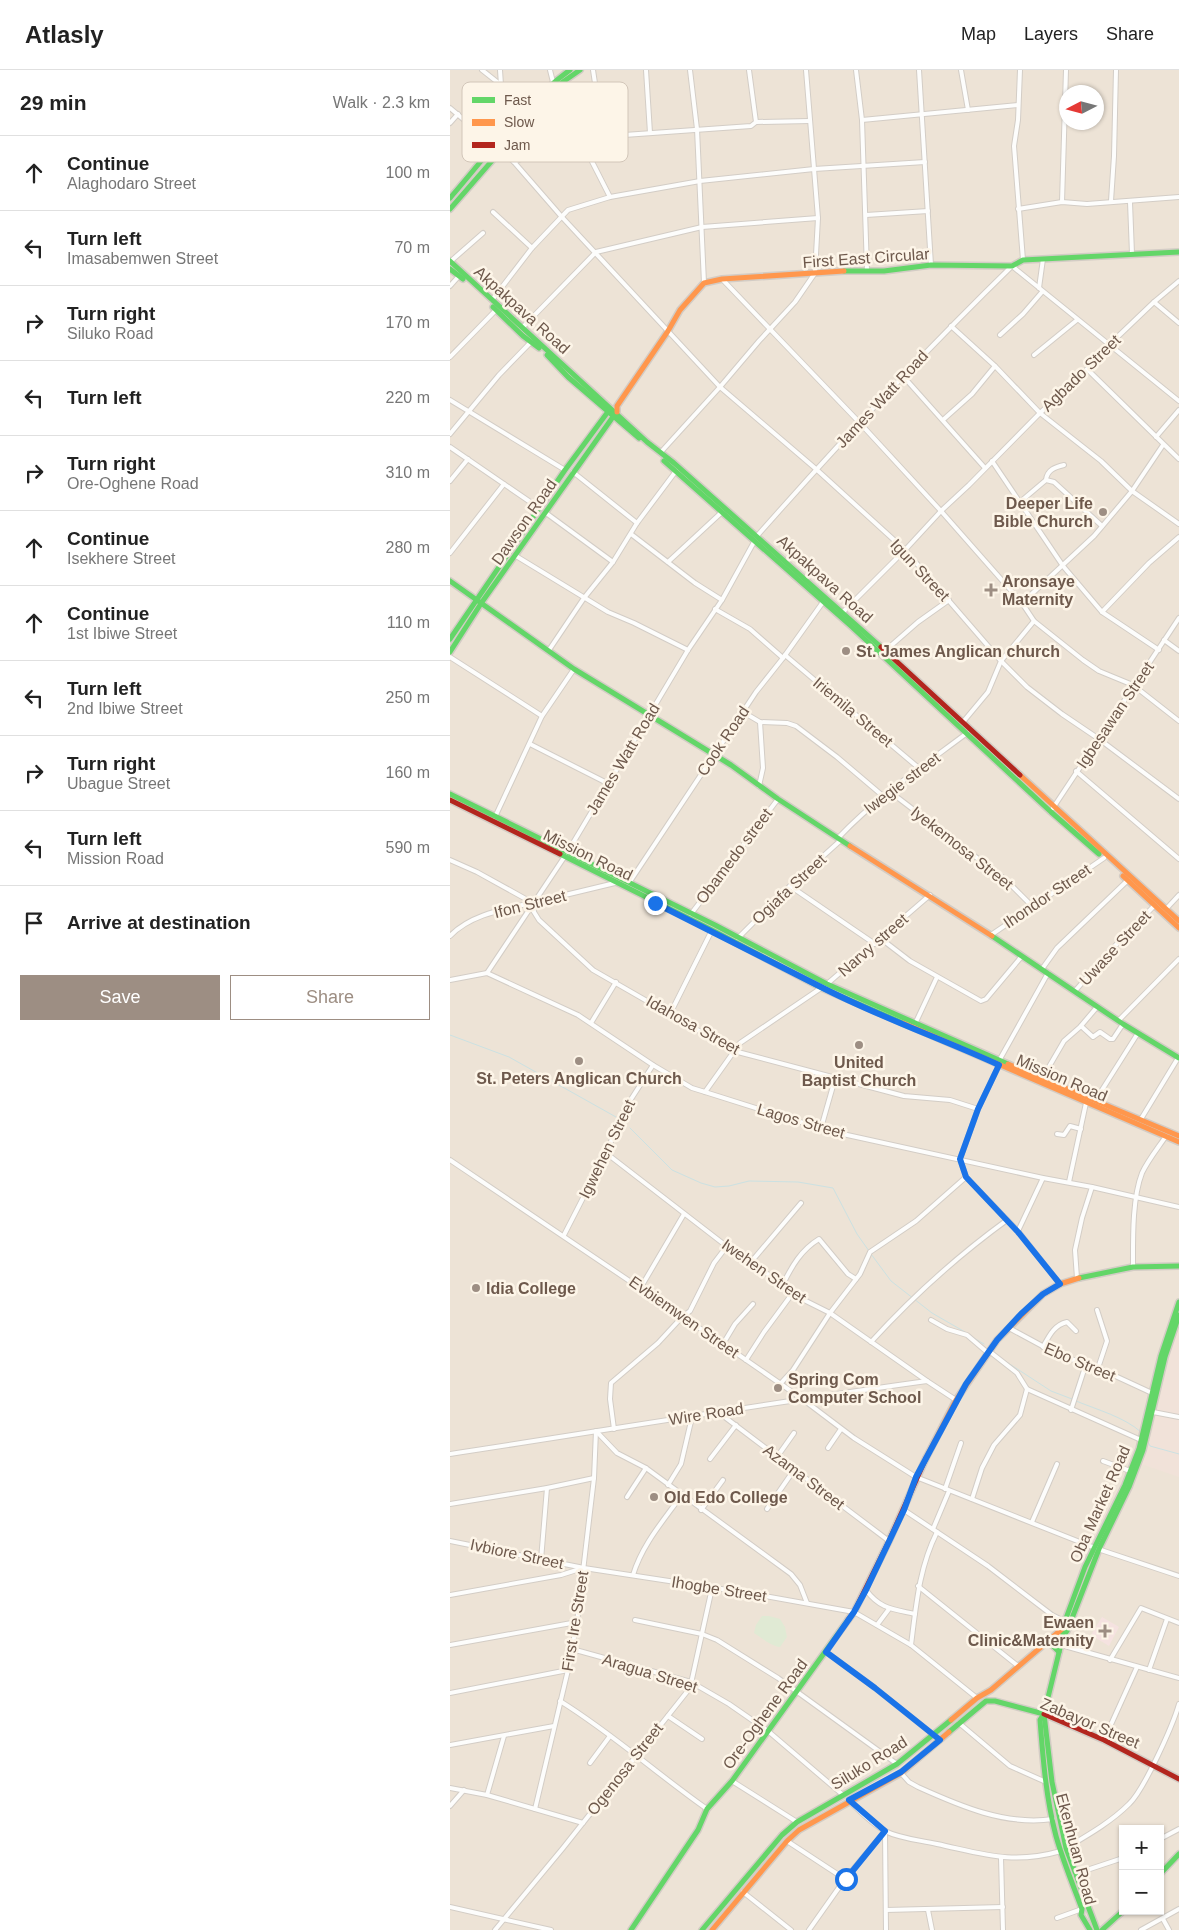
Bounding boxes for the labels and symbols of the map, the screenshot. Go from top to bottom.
legend [462,82,628,162]
north arrow [1059,85,1104,130]
text: Fast [504,92,531,108]
text: Slow [504,114,535,130]
text: Jam [504,137,530,153]
street label: First East Circular [802,245,931,271]
street label: Akpakpava Road [471,263,573,357]
street label: Agbado Street [1038,331,1124,415]
street label: James Watt Road [833,347,931,451]
street label: Dawson Road [488,476,560,568]
place label: Deeper Life Bible Church [993,495,1093,530]
marker: Deeper Life Bible Church [1097,506,1109,518]
street label: Akpakpava Road [774,532,876,626]
street label: Igun Street [887,536,953,605]
place label: Aronsaye Maternity [1002,573,1075,608]
marker: Aronsaye Maternity [984,583,998,597]
place label: St. James Anglican church [856,643,1060,660]
marker: St. James Anglican church [840,645,852,657]
street label: Igbesawan Street [1073,658,1157,771]
street label: Iriemila Street [810,674,897,751]
street label: James Watt Road [583,700,663,818]
street label: Cook Road [694,703,752,779]
street label: Iwegie street [861,749,944,817]
street label: Iyekemosa Street [908,803,1017,893]
street label: Obamedo street [693,805,776,907]
street label: Mission Road [541,826,635,884]
street label: Ogiafa Street [749,850,830,927]
street label: Ihondor Street [1000,860,1094,931]
street label: Ifon Street [492,887,568,921]
route end [644,892,667,915]
street label: Uwase Street [1076,907,1154,989]
street label: Narvy street [835,910,912,980]
street label: Idahosa Street [643,992,743,1058]
marker: United Baptist Church [853,1039,865,1051]
street label: Mission Road [1014,1051,1110,1105]
place label: United Baptist Church [802,1054,916,1089]
marker: St. Peters Anglican Church [573,1055,585,1067]
place label: St. Peters Anglican Church [476,1070,682,1087]
street label: Igwehen Street [576,1096,638,1201]
street label: Lagos Street [755,1100,847,1142]
street label: Iwehen Street [719,1236,810,1307]
street label: Evbiemwen Street [626,1273,743,1362]
place label: Idia College [486,1280,576,1297]
marker: Idia College [470,1282,482,1294]
street label: Ebo Street [1042,1339,1119,1385]
place label: Spring Com Computer School [788,1371,921,1406]
marker: Spring Com Computer School [772,1382,784,1394]
street label: Wire Road [667,1400,745,1428]
street label: Azama Street [760,1441,848,1513]
street label: Oba Market Road [1067,1443,1133,1565]
place label: Old Edo College [664,1489,788,1506]
marker: Old Edo College [648,1491,660,1503]
street label: Ivbiore Street [469,1536,566,1572]
street label: First Ire Street [559,1569,591,1672]
street label: Ihogbe Street [670,1573,768,1605]
place label: Ewaen Clinic&Maternity [968,1614,1094,1649]
marker: Ewaen Clinic&Maternity [1098,1624,1112,1638]
street label: Aragua Street [600,1650,700,1696]
street label: Ore-Oghene Road [719,1656,811,1772]
street label: Zabayor Street [1038,1695,1143,1752]
street label: Ogenosa Street [584,1719,667,1818]
street label: Siluko Road [828,1733,910,1793]
street label: Ekenhuan Road [1053,1791,1099,1907]
route start [835,1868,858,1891]

